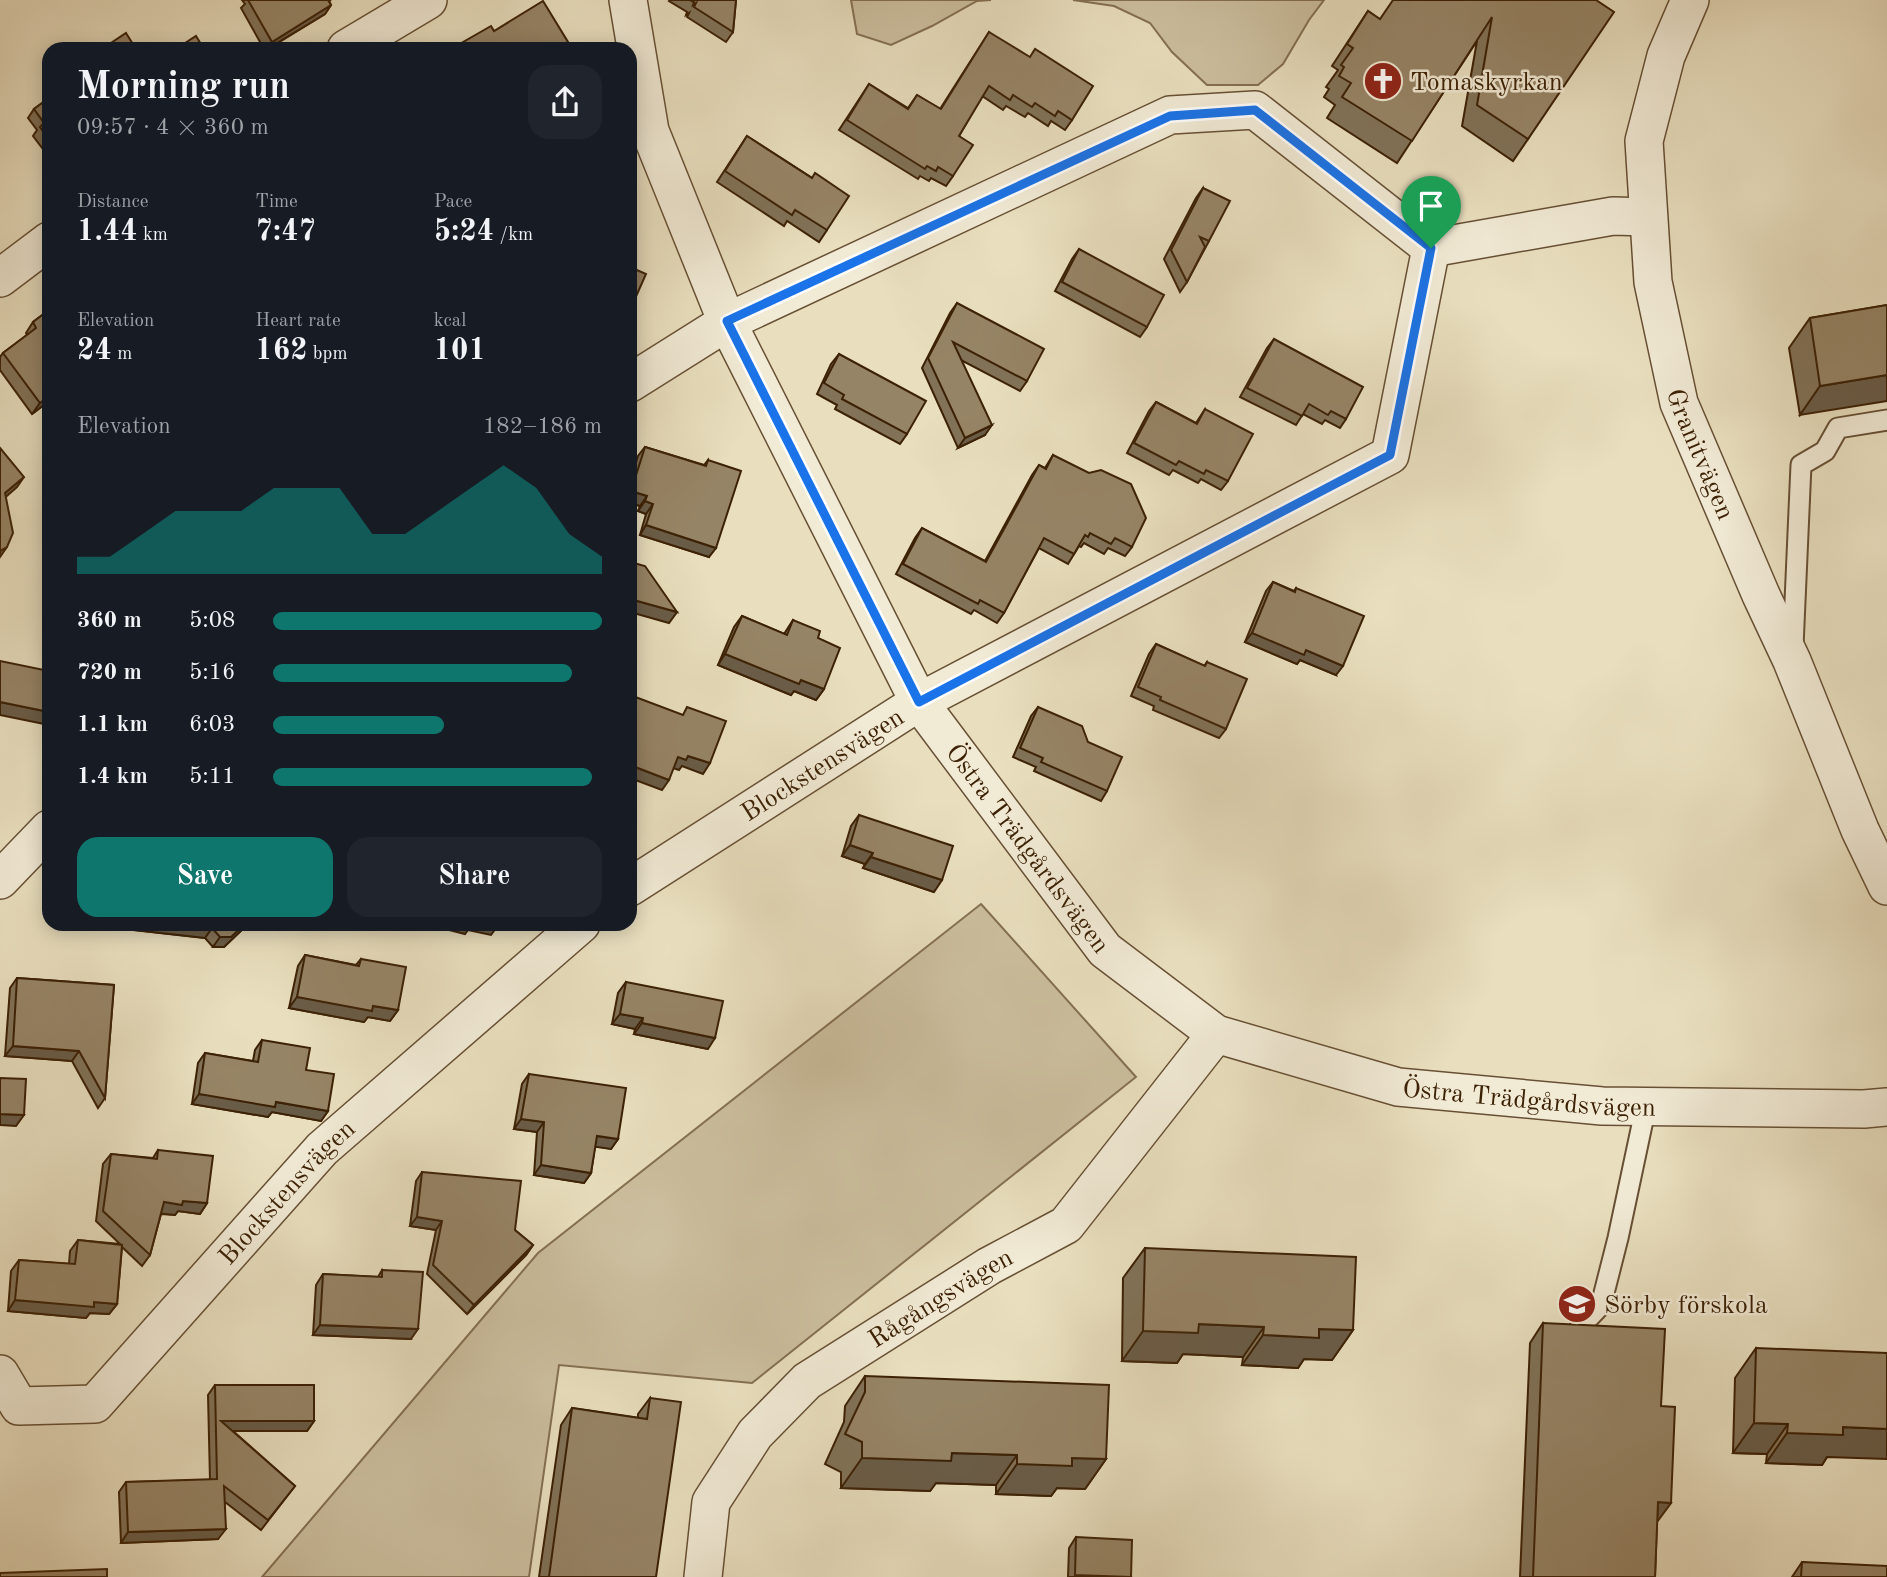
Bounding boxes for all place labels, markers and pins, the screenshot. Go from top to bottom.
church icon: Tomaskyrkan [1362,60,1404,102]
place label: Tomaskyrkan [1410,70,1563,96]
pin [1401,176,1461,248]
school or university icon: Sörby förskola [1556,1283,1598,1325]
place label: Sörby förskola [1604,1293,1768,1319]

